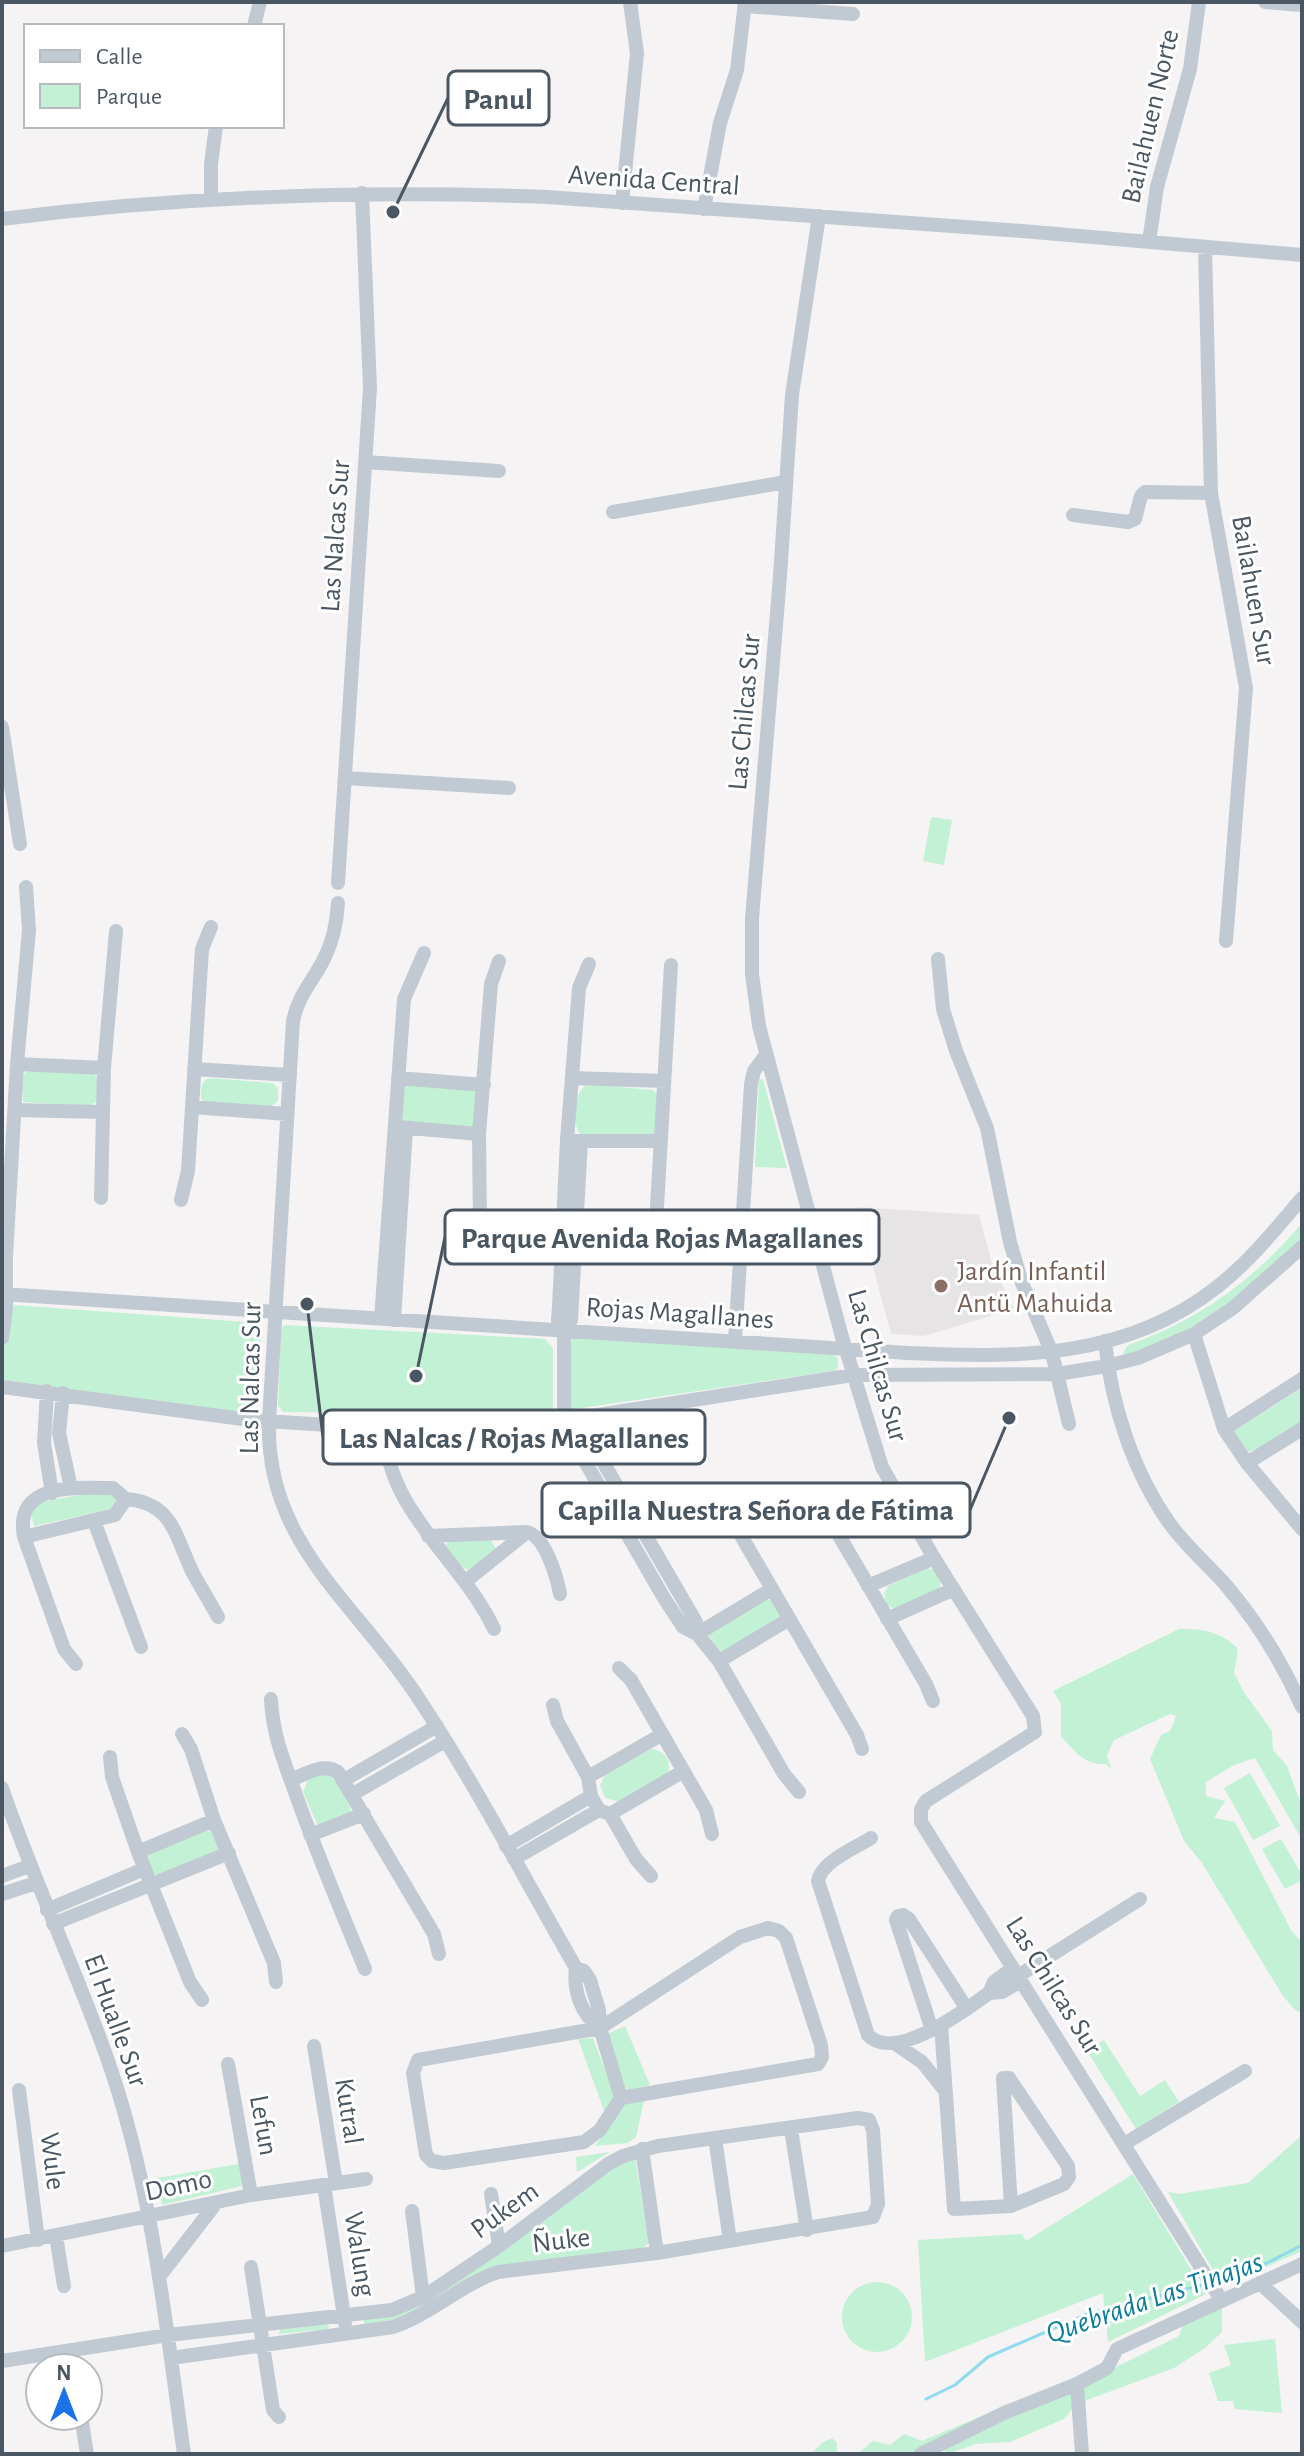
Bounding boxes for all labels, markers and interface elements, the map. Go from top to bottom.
legend [24,24,284,128]
street label: Bailahuen Norte [1117,27,1185,206]
text: Calle [96,45,143,69]
callout: Panul [448,71,549,125]
text: Parque [96,85,162,109]
text: Panul [463,85,533,115]
street label: Avenida Central [567,161,741,201]
street label: Las Nalcas Sur [317,459,355,613]
street label: Bailahuen Sur [1226,513,1280,667]
street label: Las Chilcas Sur [724,633,766,792]
callout: Parque Avenida Rojas Magallanes [445,1210,879,1264]
text: Parque Avenida Rojas Magallanes [461,1224,863,1254]
place label: Jardín Infantil Antü Mahuida [957,1258,1113,1318]
marker: Jardín Infantil Antü Mahuida [932,1277,950,1295]
street label: Las Chilcas Sur [842,1286,912,1445]
street label: Rojas Magallanes [585,1293,775,1335]
street label: Las Nalcas Sur [236,1301,266,1455]
callout: Las Nalcas / Rojas Magallanes [323,1410,705,1464]
text: Las Nalcas / Rojas Magallanes [339,1424,689,1454]
callout: Capilla Nuestra Señora de Fátima [542,1483,970,1537]
text: Capilla Nuestra Señora de Fátima [558,1496,954,1526]
street label: Las Chilcas Sur [1000,1912,1107,2060]
street label: El Hualle Sur [78,1951,152,2091]
street label: Kutral [329,2076,367,2146]
street label: Lefun [244,2093,282,2158]
street label: Wule [35,2131,69,2192]
street label: Domo [142,2165,214,2207]
street label: Pukem [466,2177,544,2244]
street label: Walung [339,2210,380,2299]
street label: Ñuke [530,2222,592,2258]
water label: Quebrada Las Tinajas [1042,2247,1267,2349]
north arrow [24,2352,104,2432]
text: N [56,2362,72,2384]

